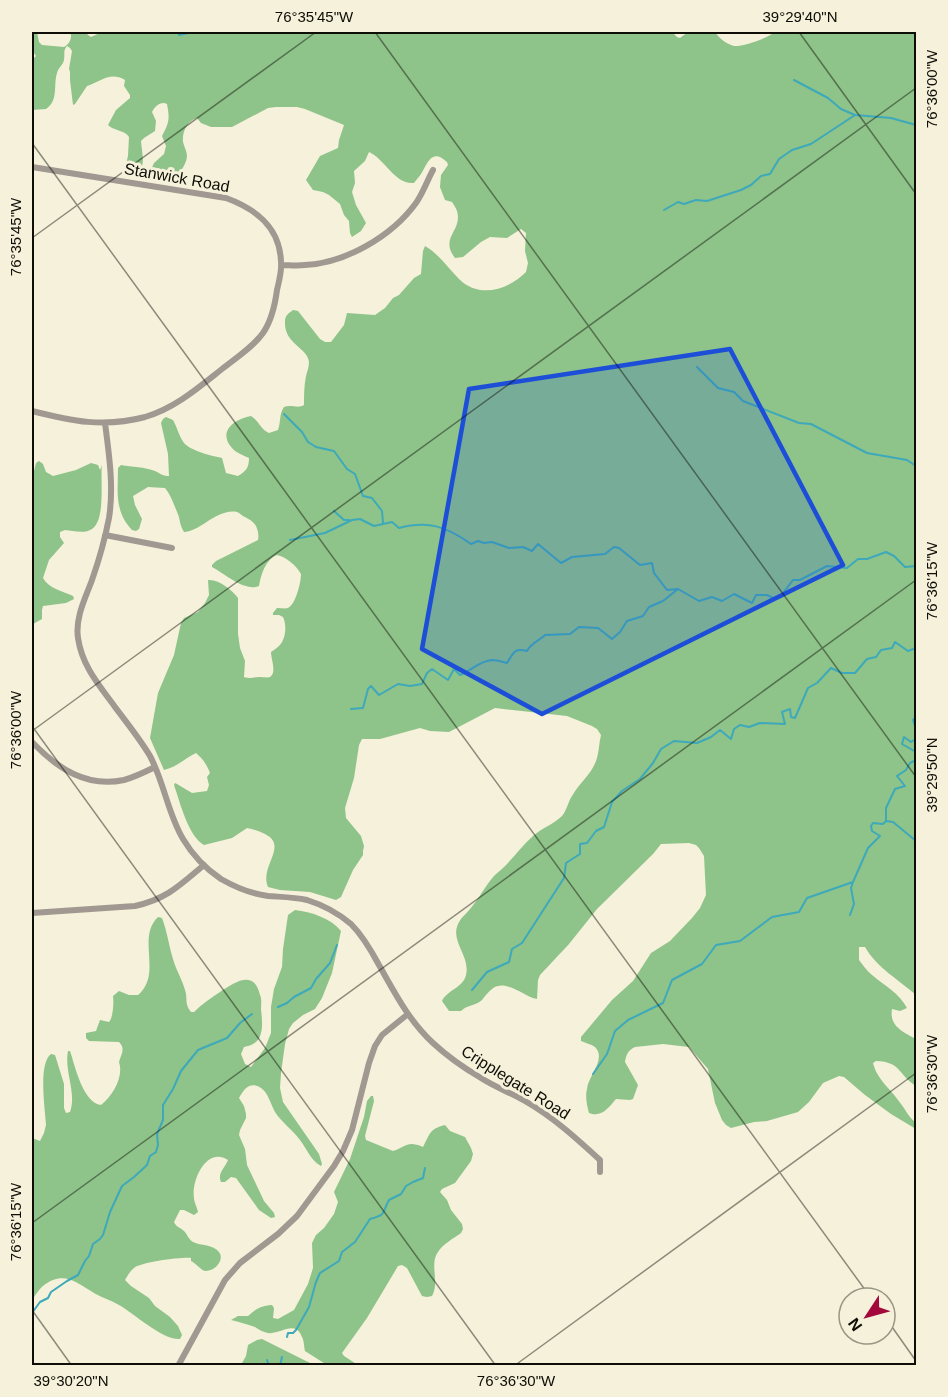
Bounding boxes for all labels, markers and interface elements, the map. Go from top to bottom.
text: 76°35'45"W [275,8,354,25]
text: 39°29'40"N [762,8,838,25]
text: 76°36'00"W [923,49,940,128]
street label: Stanwick Road [123,160,231,195]
text: 76°35'45"W [7,197,24,276]
text: 76°36'15"W [923,541,940,620]
text: 76°36'00"W [7,690,24,769]
text: 39°29'50"N [923,737,940,813]
text: 76°36'30"W [923,1034,940,1113]
street label: Cripplegate Road [458,1042,573,1123]
text: 76°36'15"W [7,1182,24,1261]
north arrow [837,1286,897,1346]
text: N [845,1315,866,1334]
text: 39°30'20"N [33,1372,109,1389]
text: 76°36'30"W [477,1372,556,1389]

